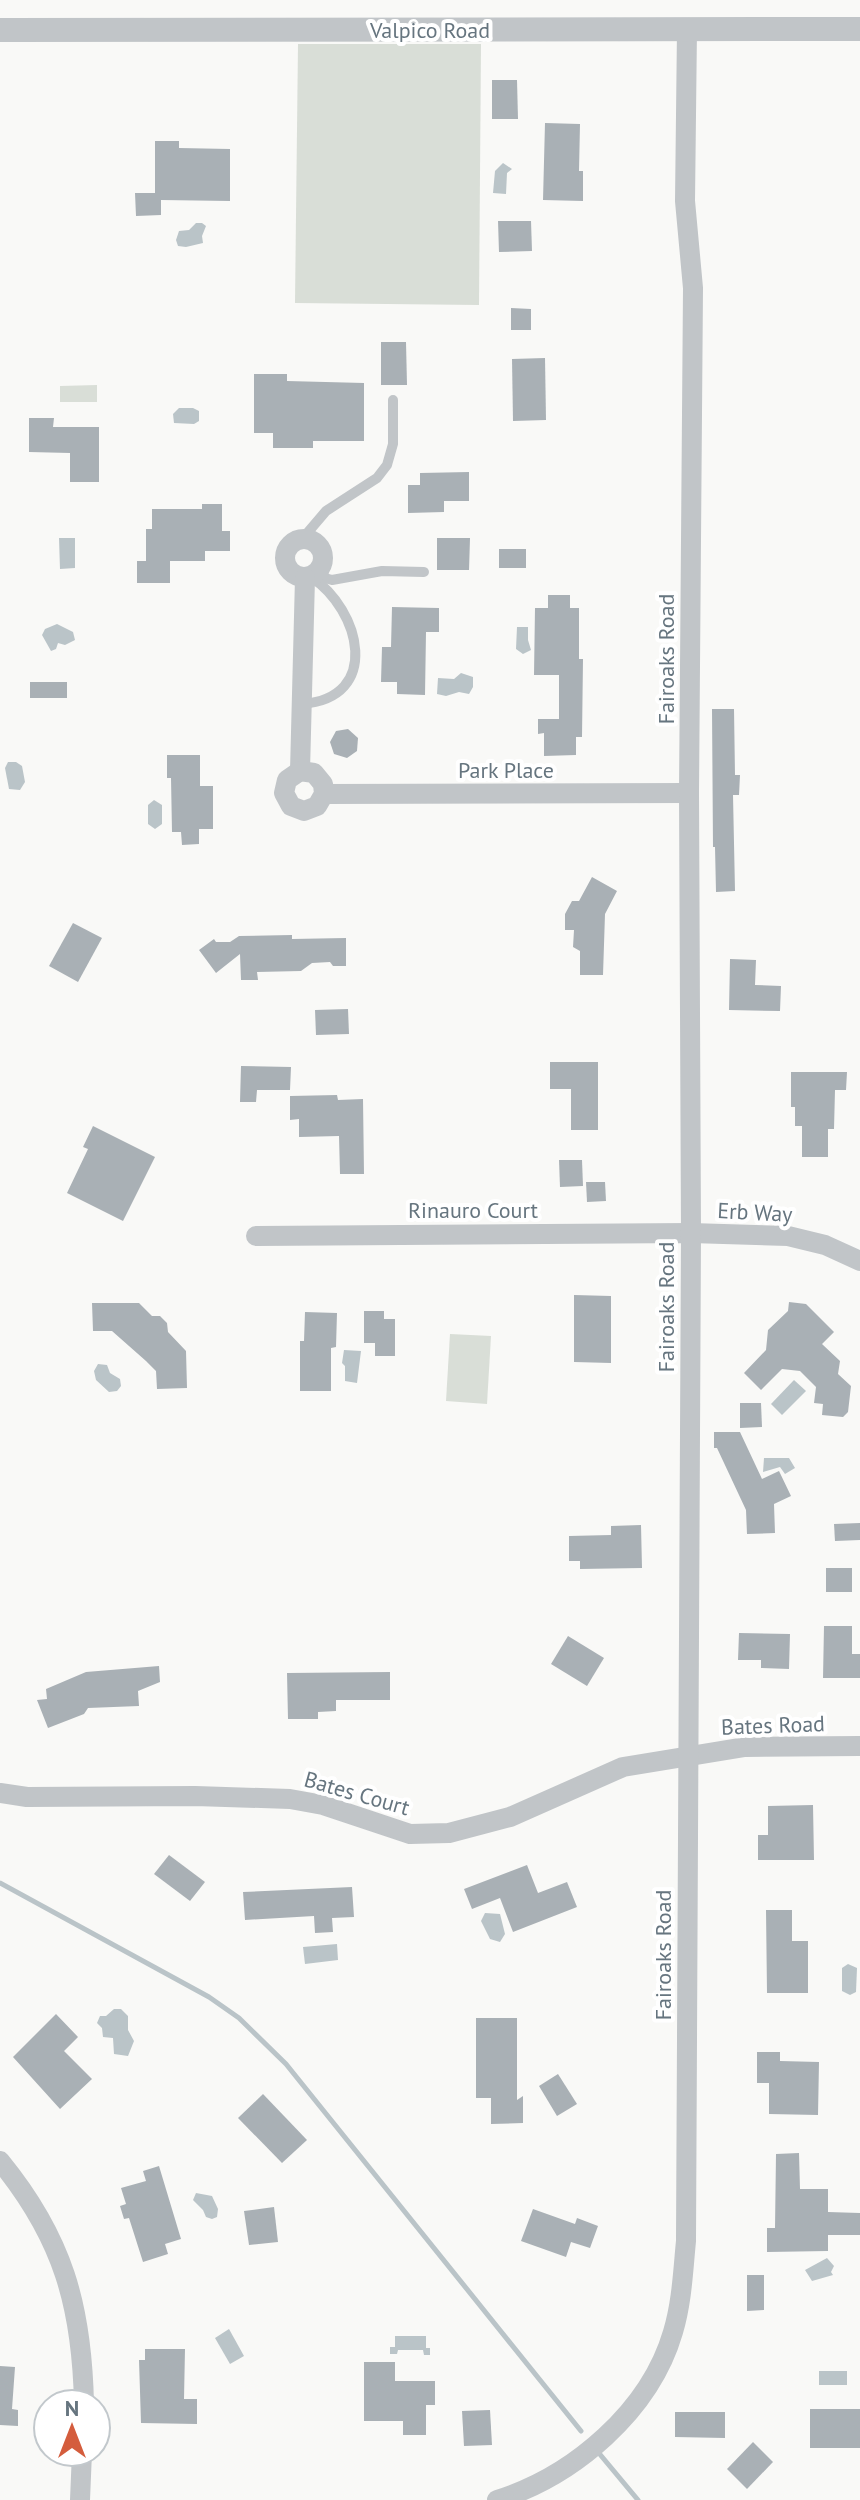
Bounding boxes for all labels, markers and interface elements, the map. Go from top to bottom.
street label: Valpico Road [369,16,490,44]
street label: Fairoaks Road [652,594,680,724]
street label: Park Place [458,756,554,784]
street label: Rinauro Court [408,1196,539,1224]
street label: Erb Way [717,1196,794,1228]
street label: Fairoaks Road [652,1242,680,1372]
street label: Bates Road [721,1709,825,1741]
street label: Bates Court [301,1765,413,1822]
street label: Fairoaks Road [649,1890,677,2020]
north arrow [32,2388,112,2468]
text: N [65,2394,79,2422]

